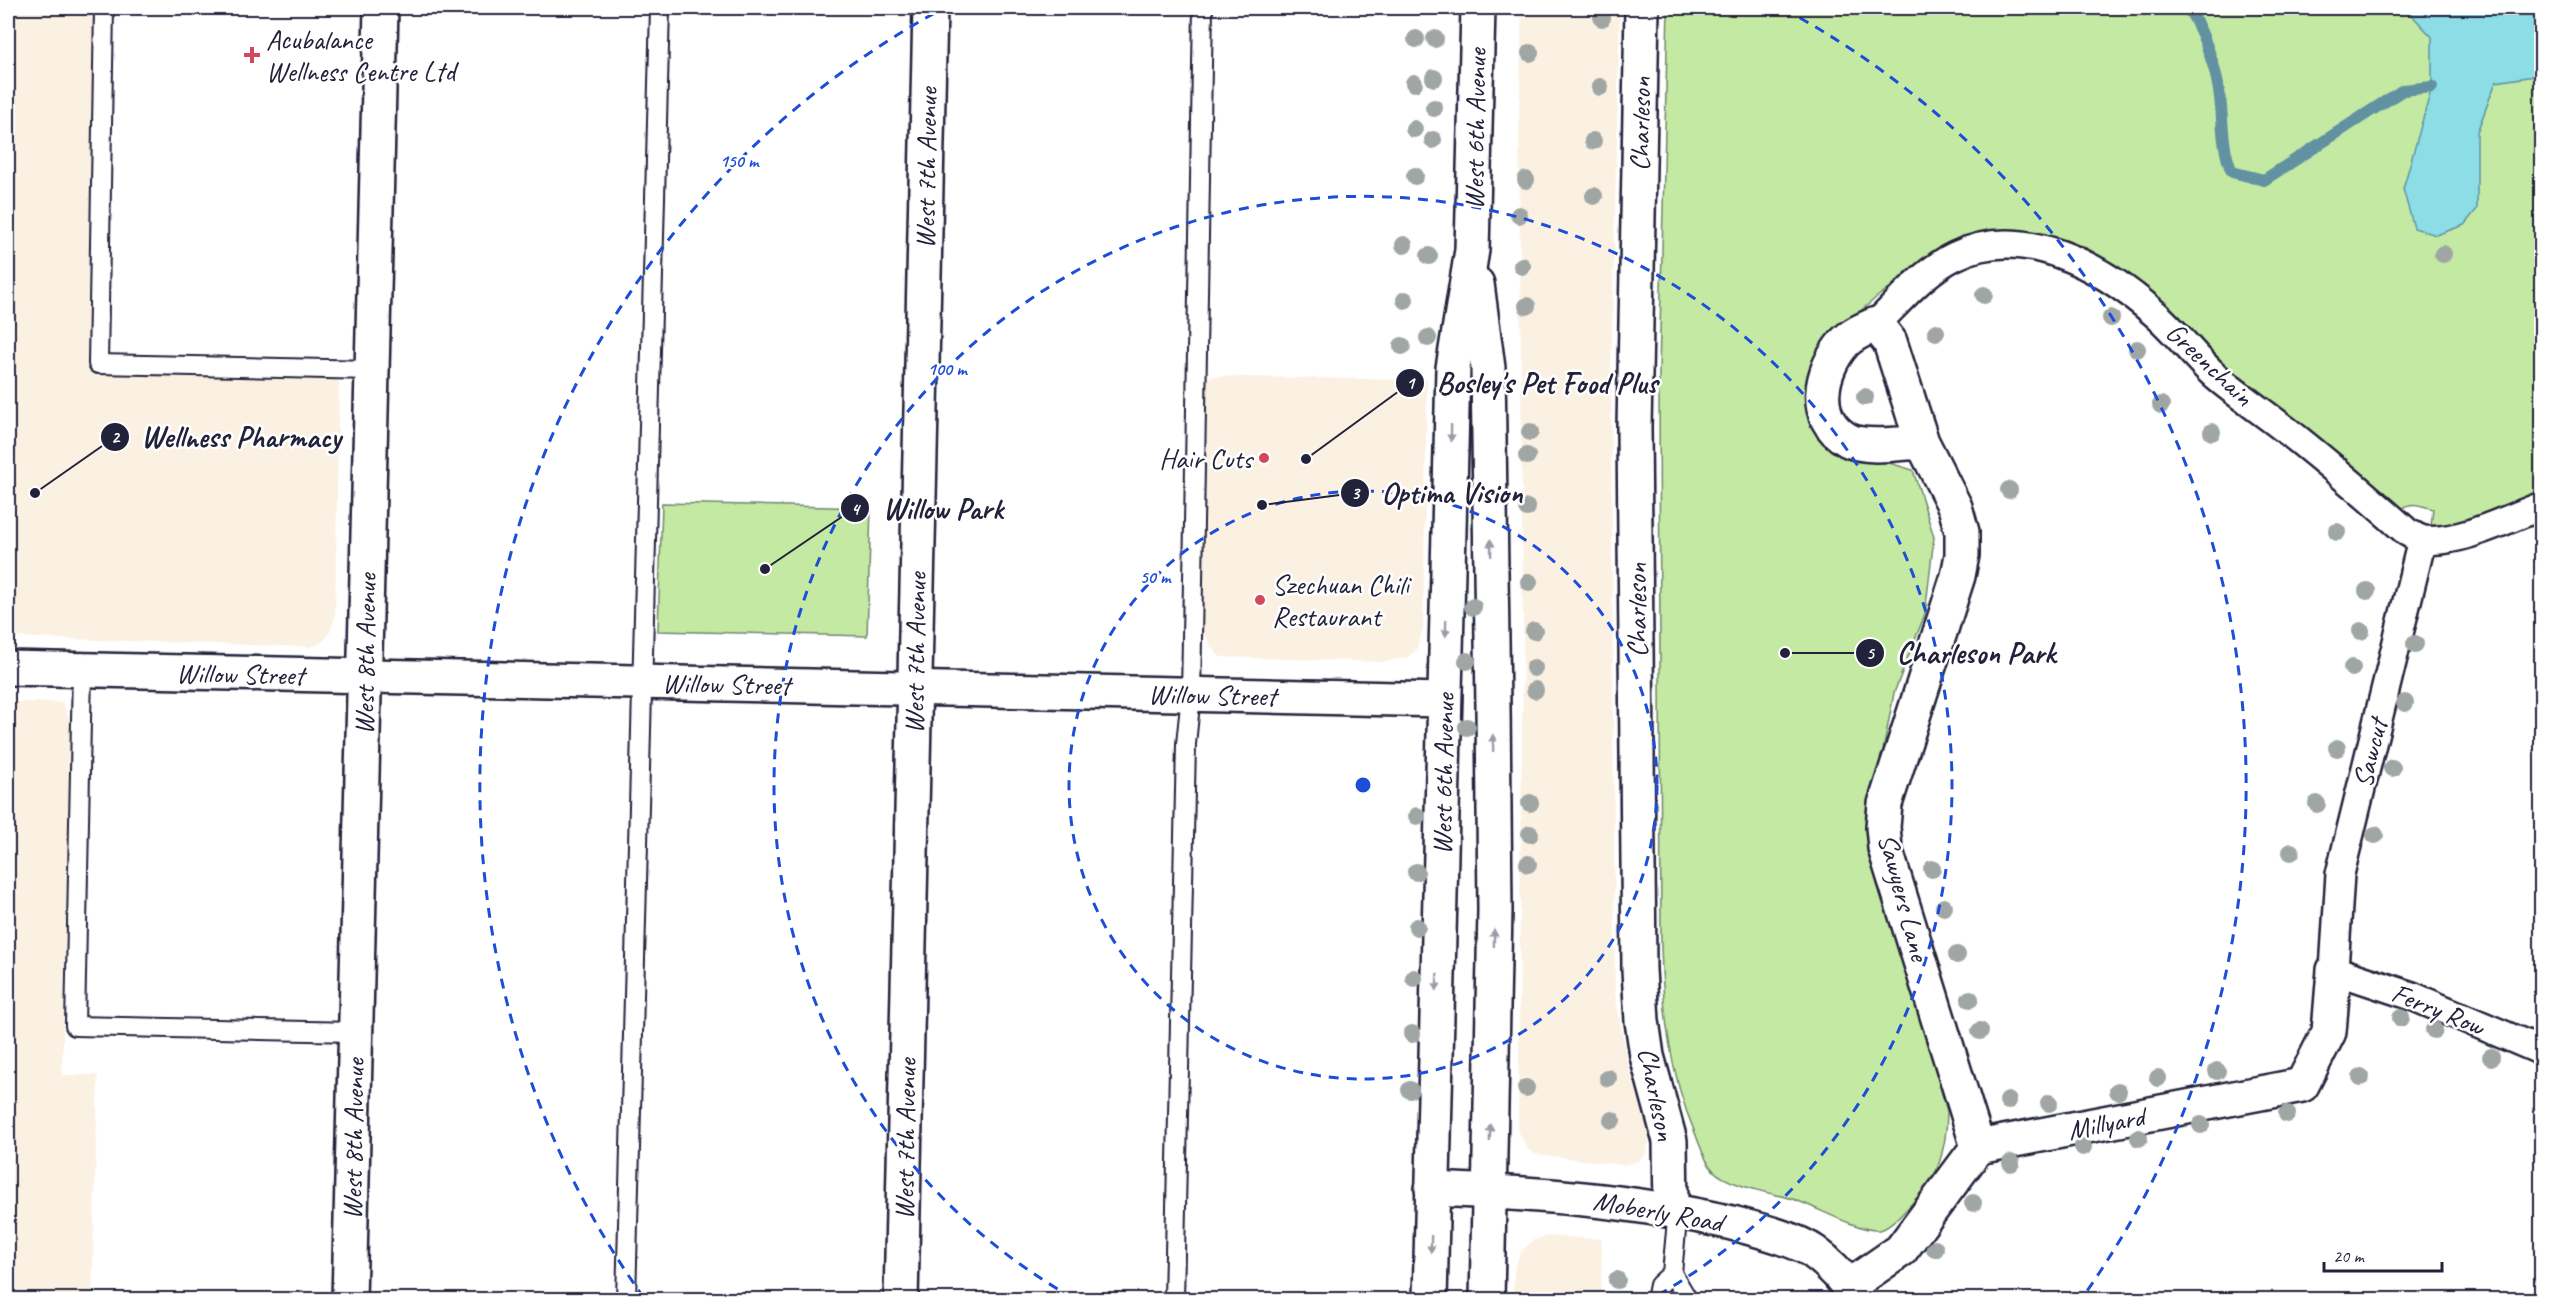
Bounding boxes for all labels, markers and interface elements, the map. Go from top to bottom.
place label: Acubalance Wellness Centre Ltd [266,22,459,89]
marker: Acubalance Wellness Centre Ltd [243,46,261,64]
street label: West 6th Avenue [1456,46,1494,210]
street label: Charleson [1622,76,1658,171]
street label: West 7th Avenue [907,85,945,249]
text: 150 m [720,150,760,172]
street label: Greenchain [2159,315,2261,414]
text: 100 m [928,358,968,380]
callout: Bosley's Pet Food Plus [1395,359,1669,407]
text: Bosley's Pet Food Plus [1437,364,1661,402]
text: 1 [1406,372,1416,394]
callout: Wellness Pharmacy [100,413,352,461]
text: Wellness Pharmacy [141,418,344,456]
one-way arrow [1447,423,1456,442]
text: 2 [111,426,121,448]
place label: Hair Cuts [1159,441,1254,476]
marker: Hair Cuts [1257,451,1271,465]
callout: Optima Vision [1340,469,1535,517]
text: Optima Vision [1382,474,1524,512]
text: 3 [1351,482,1361,504]
callout: Willow Park [840,484,1015,532]
text: Willow Park [883,490,1006,528]
text: 4 [851,498,861,520]
one-way arrow [1486,538,1496,557]
street label: Charleson [1619,562,1654,657]
text: 50 m [1140,566,1172,588]
place label: Szechuan Chili Restaurant [1272,567,1413,634]
street label: West 7th Avenue [896,570,934,734]
street label: West 8th Avenue [346,571,384,735]
marker: Szechuan Chili Restaurant [1253,593,1267,607]
one-way arrow [1442,618,1451,637]
callout: Charleson Park [1855,629,2068,677]
text: Charleson Park [1897,634,2058,672]
text: 5 [1866,642,1876,664]
street label: Willow Street [176,655,308,693]
street label: Willow Street [662,665,794,703]
street label: Willow Street [1148,676,1280,714]
street label: West 6th Avenue [1424,691,1462,855]
street label: Sawcut [2345,712,2396,791]
one-way arrow [1488,733,1498,752]
centre of rings [1353,775,1373,795]
street label: Sawyers Lane [1870,830,1938,966]
one-way arrow [1490,928,1499,947]
one-way arrow [1432,972,1442,991]
street label: Ferry Row [2387,975,2491,1044]
street label: Charleson [1630,1044,1684,1144]
street label: West 8th Avenue [334,1056,372,1220]
street label: West 7th Avenue [886,1056,924,1220]
street label: Millyard [2065,1098,2151,1148]
one-way arrow [1486,1123,1495,1142]
street label: Moberly Road [1591,1182,1729,1240]
one-way arrow [1426,1235,1435,1254]
scale bar [2324,1235,2442,1273]
text: 20 m [2333,1245,2366,1267]

